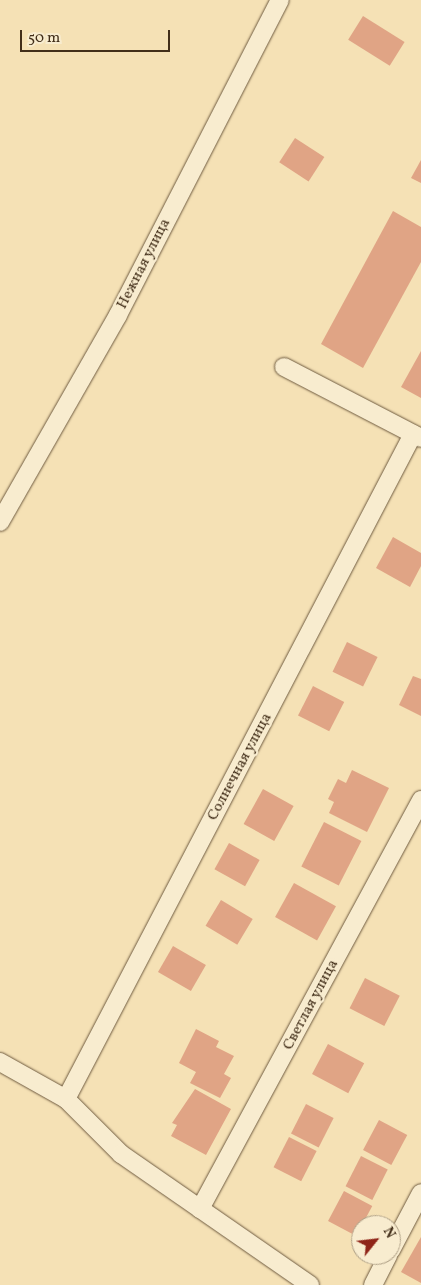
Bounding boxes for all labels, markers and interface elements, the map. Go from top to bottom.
scale bar [22,20,172,52]
text: 50 m [28,28,60,49]
street label: Нежная улица [113,216,175,312]
street label: Солнечная улица [204,710,276,824]
street label: Светлая улица [280,957,342,1053]
north arrow [351,1215,401,1265]
text: N [378,1224,399,1242]

